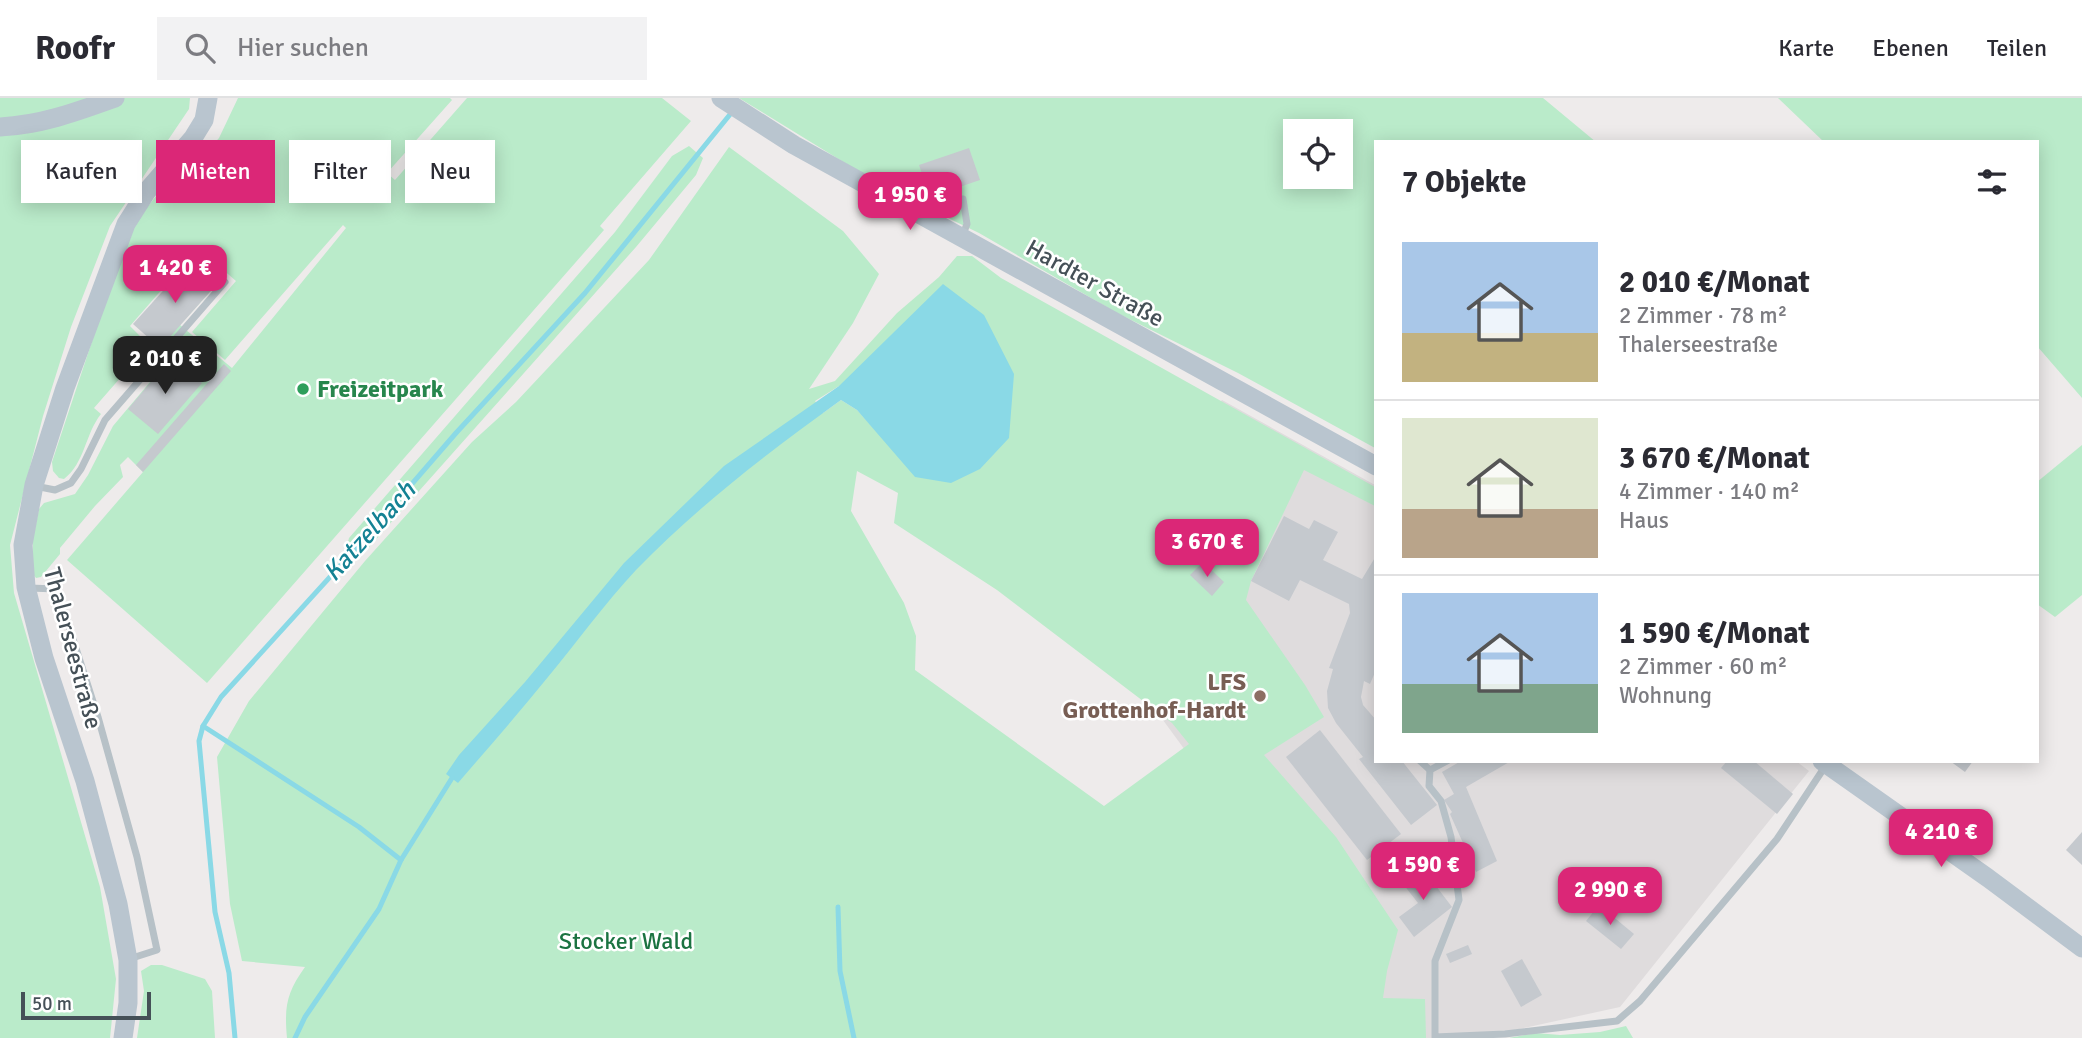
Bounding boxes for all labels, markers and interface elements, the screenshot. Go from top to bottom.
search box [157,17,647,80]
text: Roofr [35,28,115,69]
icon: search [181,29,219,67]
text: Hier suchen [237,32,369,64]
text: Karte [1778,33,1834,63]
text: Ebenen [1872,33,1949,63]
text: Teilen [1987,33,2047,63]
map controls [1283,119,1353,189]
button: locate [1283,119,1353,189]
chip: Kaufen [21,140,142,203]
chip: Mieten [156,140,275,203]
chip: Filter [289,140,391,203]
chip: Neu [405,140,495,203]
icon: filters [1973,163,2011,201]
text: 7 Objekte [1402,164,1526,201]
pin: 1 950 € [845,172,975,232]
text: 1 950 € [874,180,946,209]
street label: Hardter Straße [1021,233,1169,333]
pin: 1 420 € [110,246,240,305]
text: 1 420 € [139,253,211,282]
text: 2 010 €/Monat [1619,264,1810,301]
icon: home [1458,270,1542,354]
text: 2 Zimmer · 78 m² [1619,301,1787,330]
text: Thalerseestraße [1619,330,1778,359]
pin: 2 010 € [100,336,230,396]
text: 2 010 € [129,344,201,373]
place label: Freizeitpark [317,374,444,404]
marker: Freizeitpark [295,381,311,397]
text: 3 670 €/Monat [1619,440,1810,477]
icon: home [1458,446,1542,530]
water label: Katzelbach [317,475,423,588]
text: 4 Zimmer · 140 m² [1619,477,1800,506]
text: Haus [1619,506,1669,535]
pin: 3 670 € [1142,519,1272,579]
text: 3 670 € [1171,527,1243,556]
street label: Thalerseestraße [37,564,109,732]
text: 1 590 €/Monat [1619,615,1810,652]
icon: home [1458,621,1542,705]
text: 2 Zimmer · 60 m² [1619,652,1787,681]
place label: LFS Grottenhof-Hardt [1063,667,1246,725]
text: Wohnung [1619,681,1712,710]
marker: LFS Grottenhof-Hardt [1252,688,1268,704]
pin: 4 210 € [1876,810,2006,869]
text: 4 210 € [1905,817,1977,846]
pin: 1 590 € [1358,842,1488,902]
text: 1 590 € [1387,850,1459,879]
pin: 2 990 € [1545,868,1675,927]
text: 2 990 € [1574,875,1646,904]
park label: Stocker Wald [559,926,693,956]
scale bar [21,989,150,1021]
text: 50 m [32,992,72,1016]

